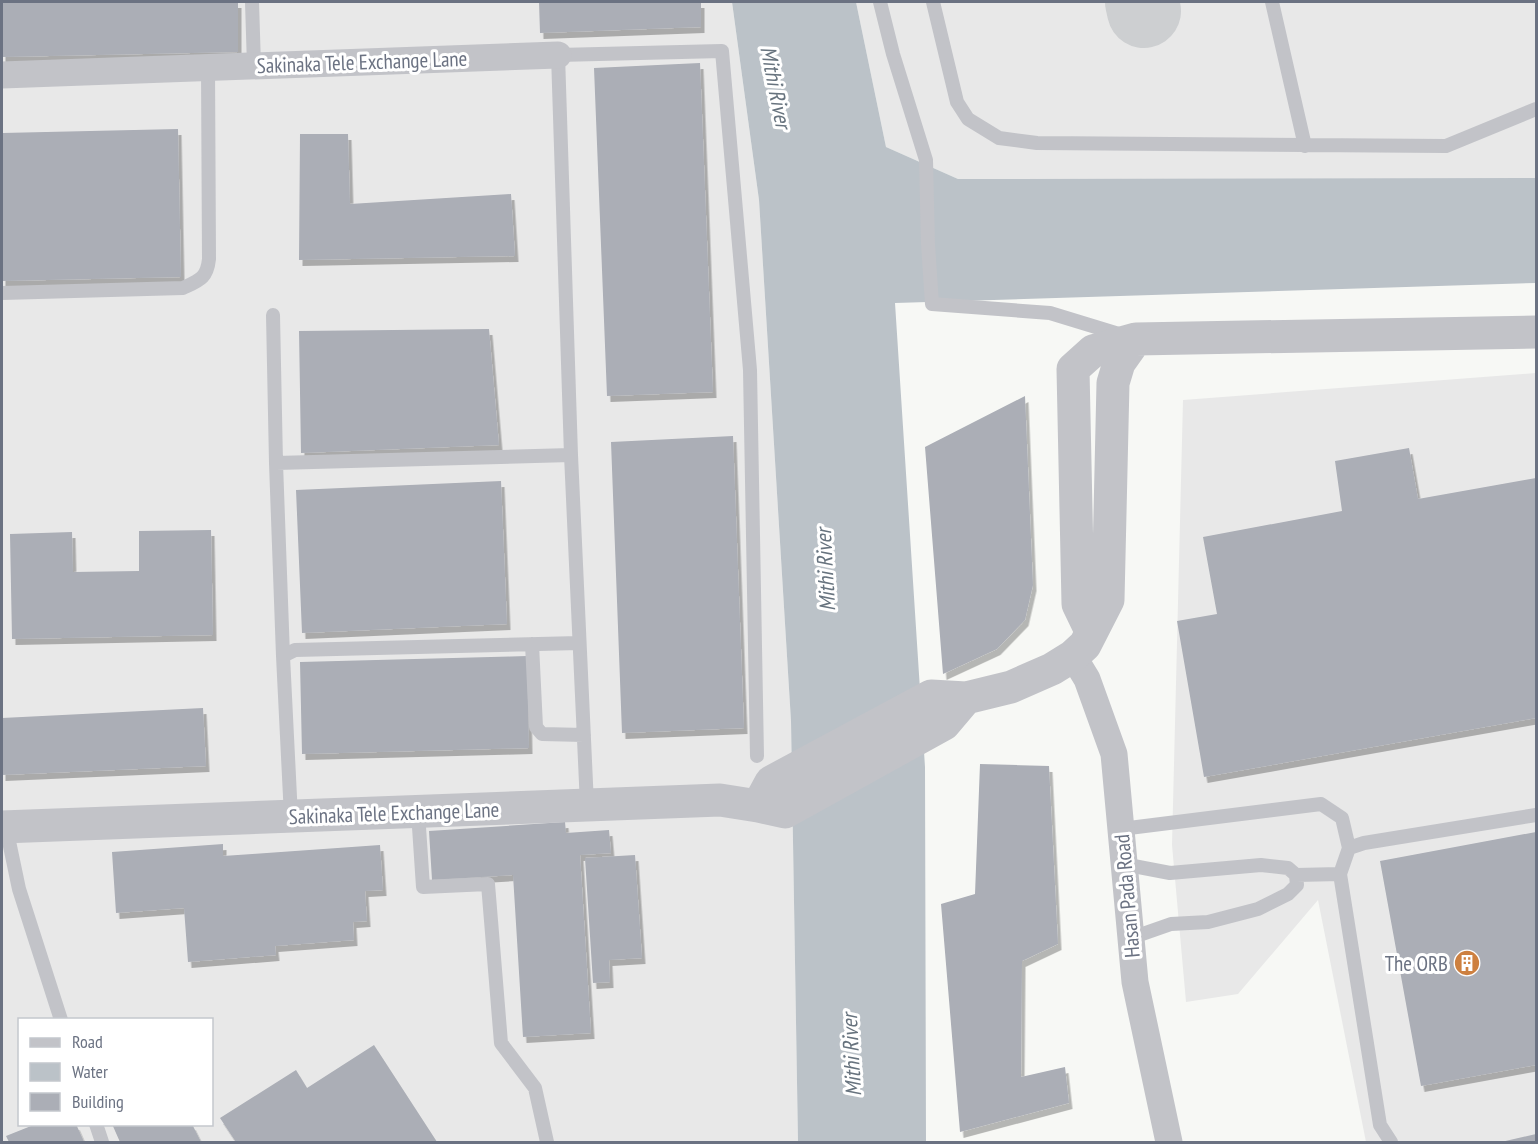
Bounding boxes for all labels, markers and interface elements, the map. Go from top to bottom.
water label: Mithi River [754,44,798,133]
street label: Sakinaka Tele Exchange Lane [256,45,468,79]
water label: Mithi River [809,525,841,612]
street label: Sakinaka Tele Exchange Lane [288,796,500,830]
street label: Hasan Pada Road [1108,833,1146,959]
building icon: The ORB [1452,948,1482,978]
place label: The ORB [1385,950,1448,977]
water label: Mithi River [835,1010,867,1097]
legend [18,1018,213,1126]
text: Road [72,1030,103,1053]
text: Water [72,1060,108,1083]
text: Building [72,1090,124,1113]

